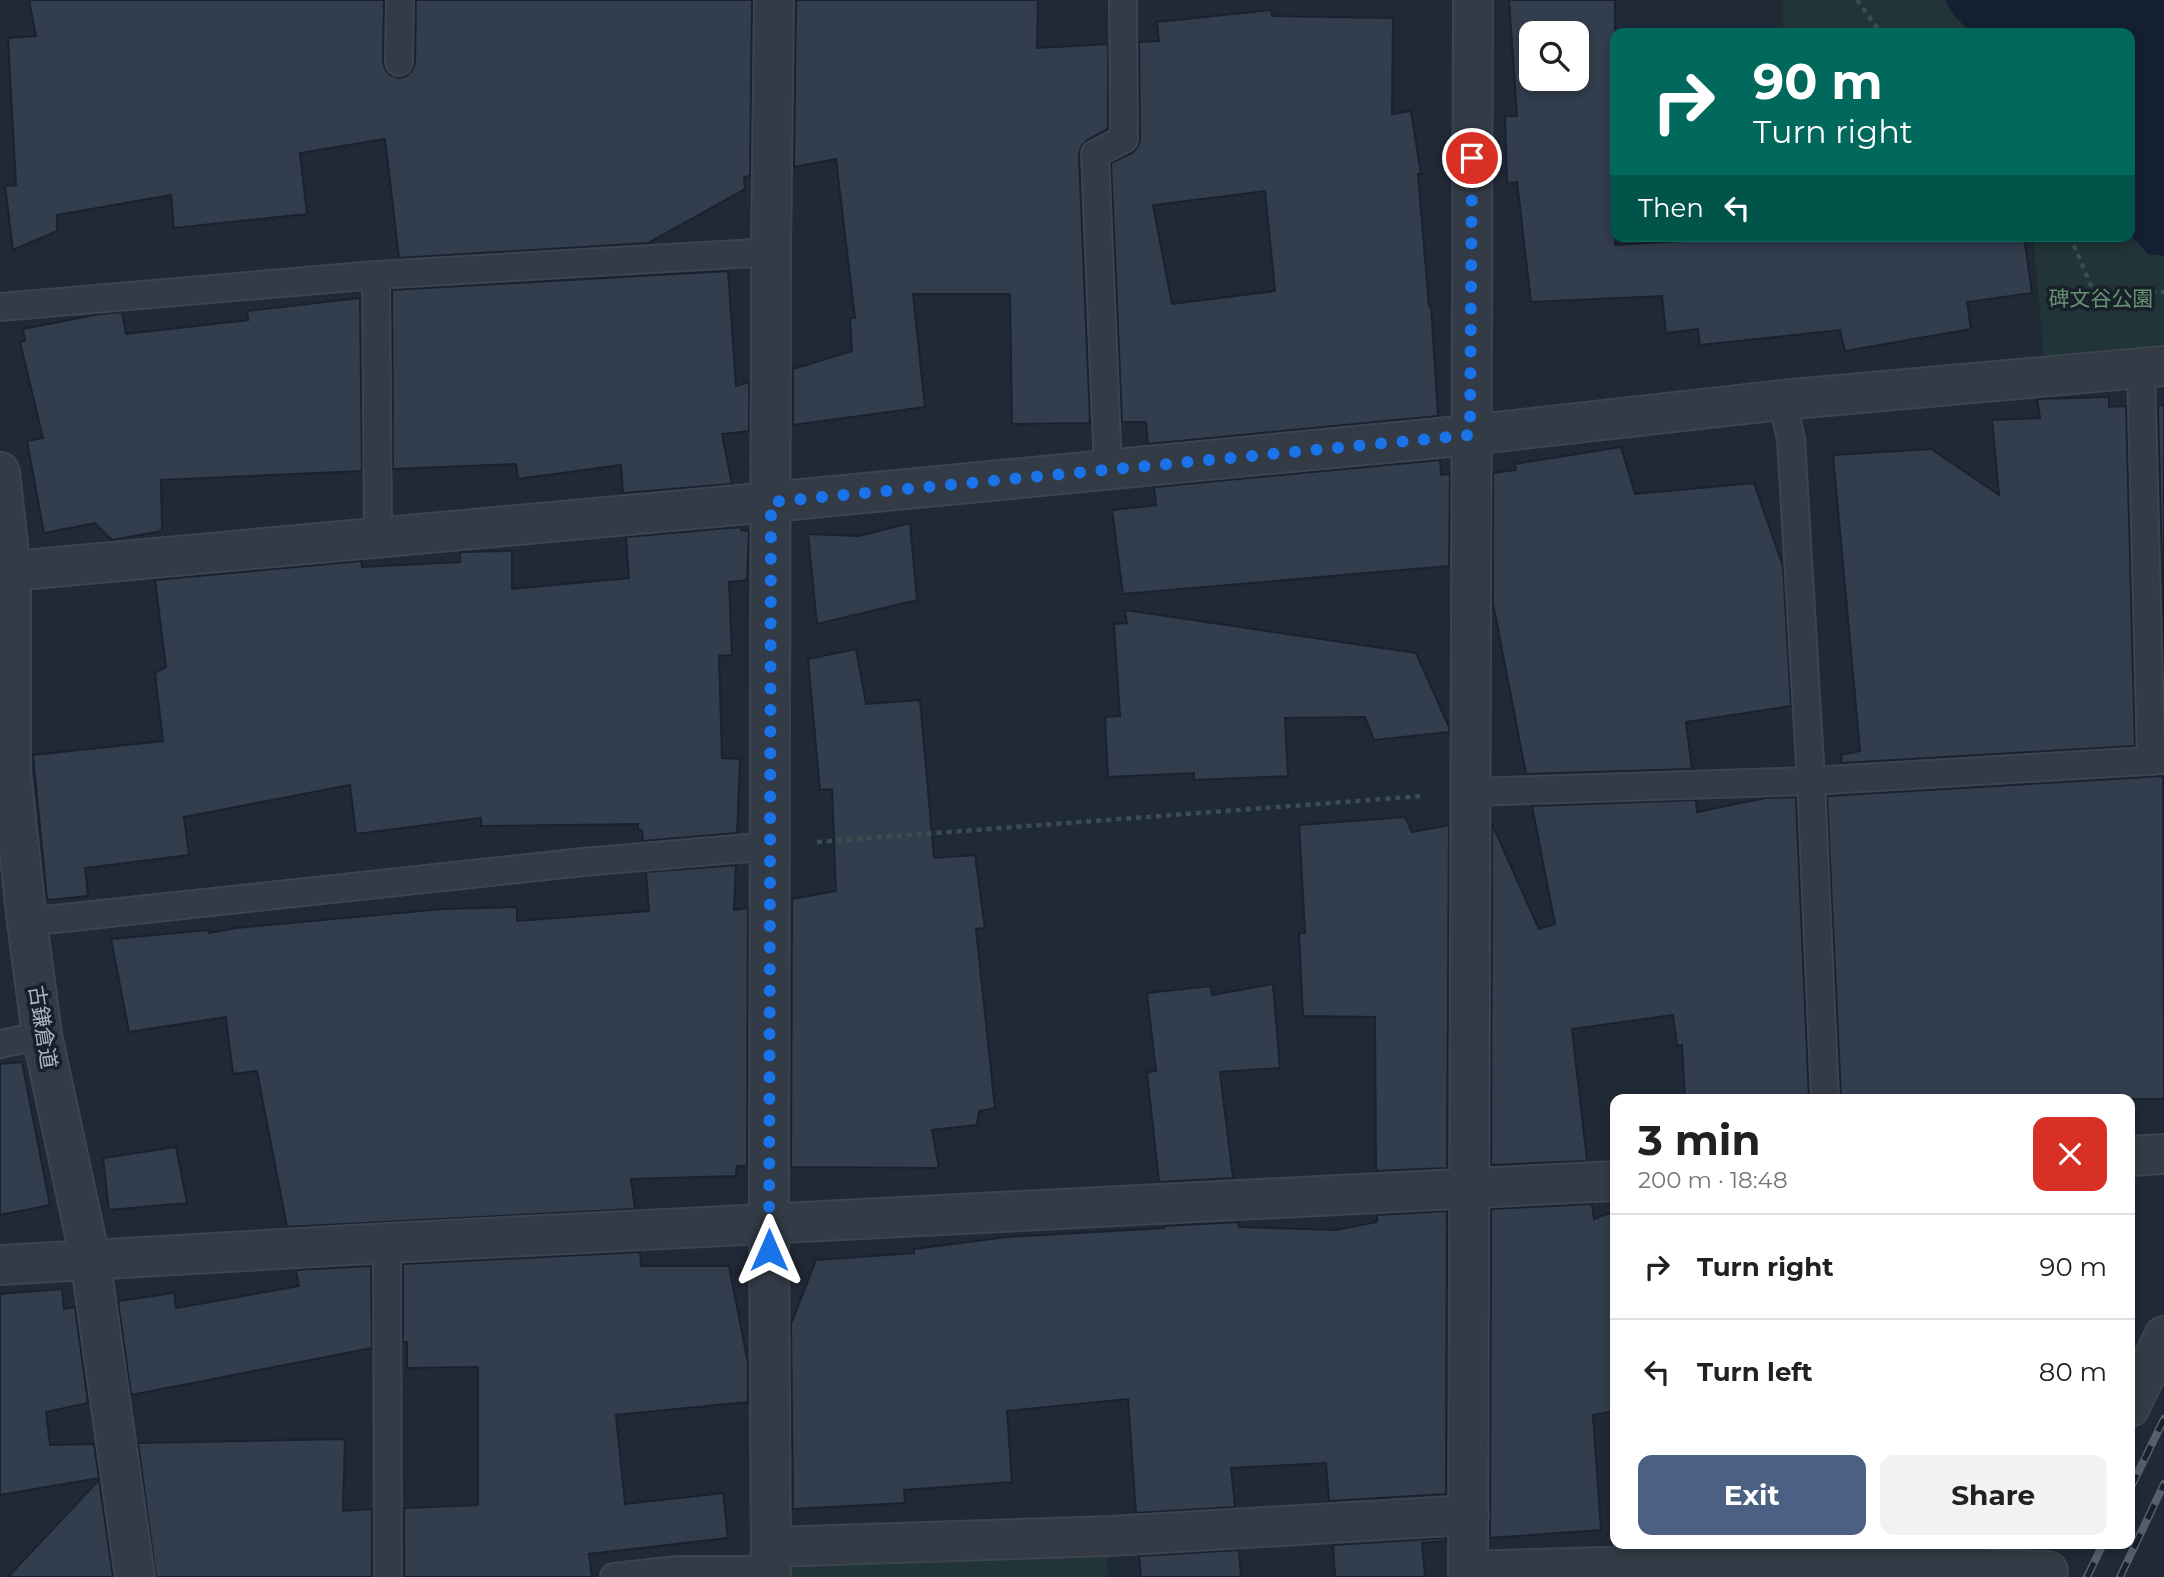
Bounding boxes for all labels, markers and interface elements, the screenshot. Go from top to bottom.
map controls [1519,21,1589,91]
button: search [1519,21,1589,91]
text: 90 m [1753,52,1883,111]
icon: right [1638,56,1729,147]
text: Turn right [1753,112,1913,151]
pin [1442,128,1502,188]
icon: arrive [1453,139,1491,177]
icon: left [1718,189,1756,227]
text: Then [1638,192,1704,224]
park label: 碑文谷公園 [2049,286,2154,311]
street label: 古鎌倉道 [24,984,62,1070]
text: 3 min [1638,1114,1760,1166]
button: close [2033,1117,2107,1191]
text: 200 m · 18:48 [1638,1166,1788,1194]
position arrow [732,1213,806,1287]
icon: right [1638,1248,1676,1286]
text: Turn right [1697,1251,1833,1283]
text: 90 m [2040,1251,2107,1283]
icon: left [1638,1353,1676,1391]
text: Turn left [1697,1356,1813,1388]
text: 80 m [2039,1356,2107,1388]
button: Exit [1638,1455,1866,1535]
button: Share [1880,1455,2107,1535]

